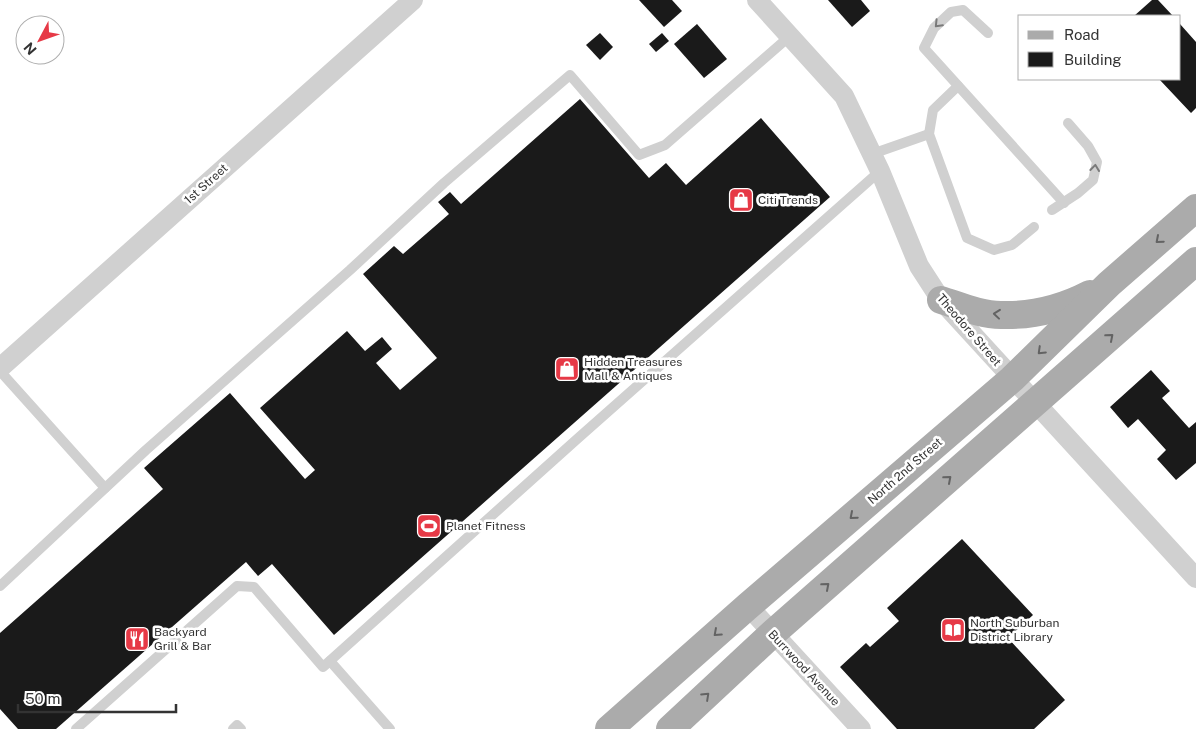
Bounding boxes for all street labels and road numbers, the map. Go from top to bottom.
street label: 1st Street [181,161,231,207]
street label: Theodore Street [934,291,1004,369]
street label: North 2nd Street [865,435,945,507]
street label: Burrwood Avenue [765,627,843,709]

